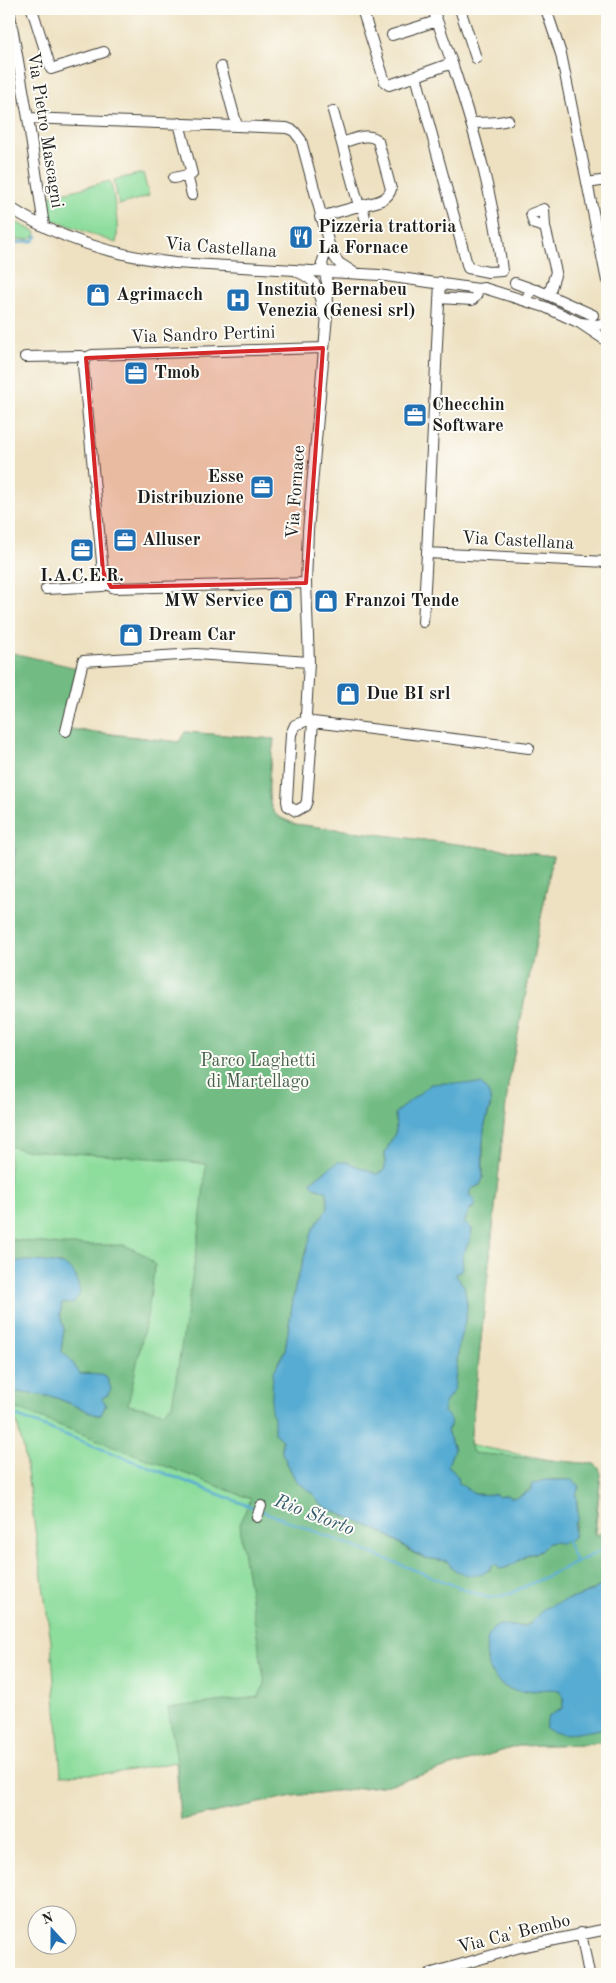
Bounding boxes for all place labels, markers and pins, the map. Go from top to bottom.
place label: Pizzeria trattoria La Fornace [318,218,456,257]
restaurant icon: Pizzeria trattoria La Fornace [288,224,314,250]
place label: Instituto Bernabeu Venezia (Genesi srl) [256,281,415,320]
shop icon: Agrimacch [85,282,111,308]
place label: Agrimacch [116,286,203,304]
hospital icon: Instituto Bernabeu Venezia (Genesi srl) [225,287,251,313]
office icon: Tmob [123,360,149,386]
place label: Tmob [154,364,200,382]
place label: Checchin Software [432,396,505,435]
office icon: Checchin Software [402,402,428,428]
place label: Esse Distribuzione [137,468,244,507]
office icon: Esse Distribuzione [249,474,275,500]
office icon: Alluser [112,527,138,553]
place label: Alluser [142,531,201,549]
office icon: I.A.C.E.R. [69,537,95,563]
place label: I.A.C.E.R. [40,567,124,585]
shop icon: MW Service [268,588,294,614]
shop icon: Franzoi Tende [313,588,339,614]
place label: MW Service [164,592,264,610]
place label: Franzoi Tende [344,592,459,610]
shop icon: Dream Car [118,622,144,648]
place label: Dream Car [148,626,236,644]
shop icon: Due BI srl [335,681,361,707]
place label: Due BI srl [366,685,451,703]

